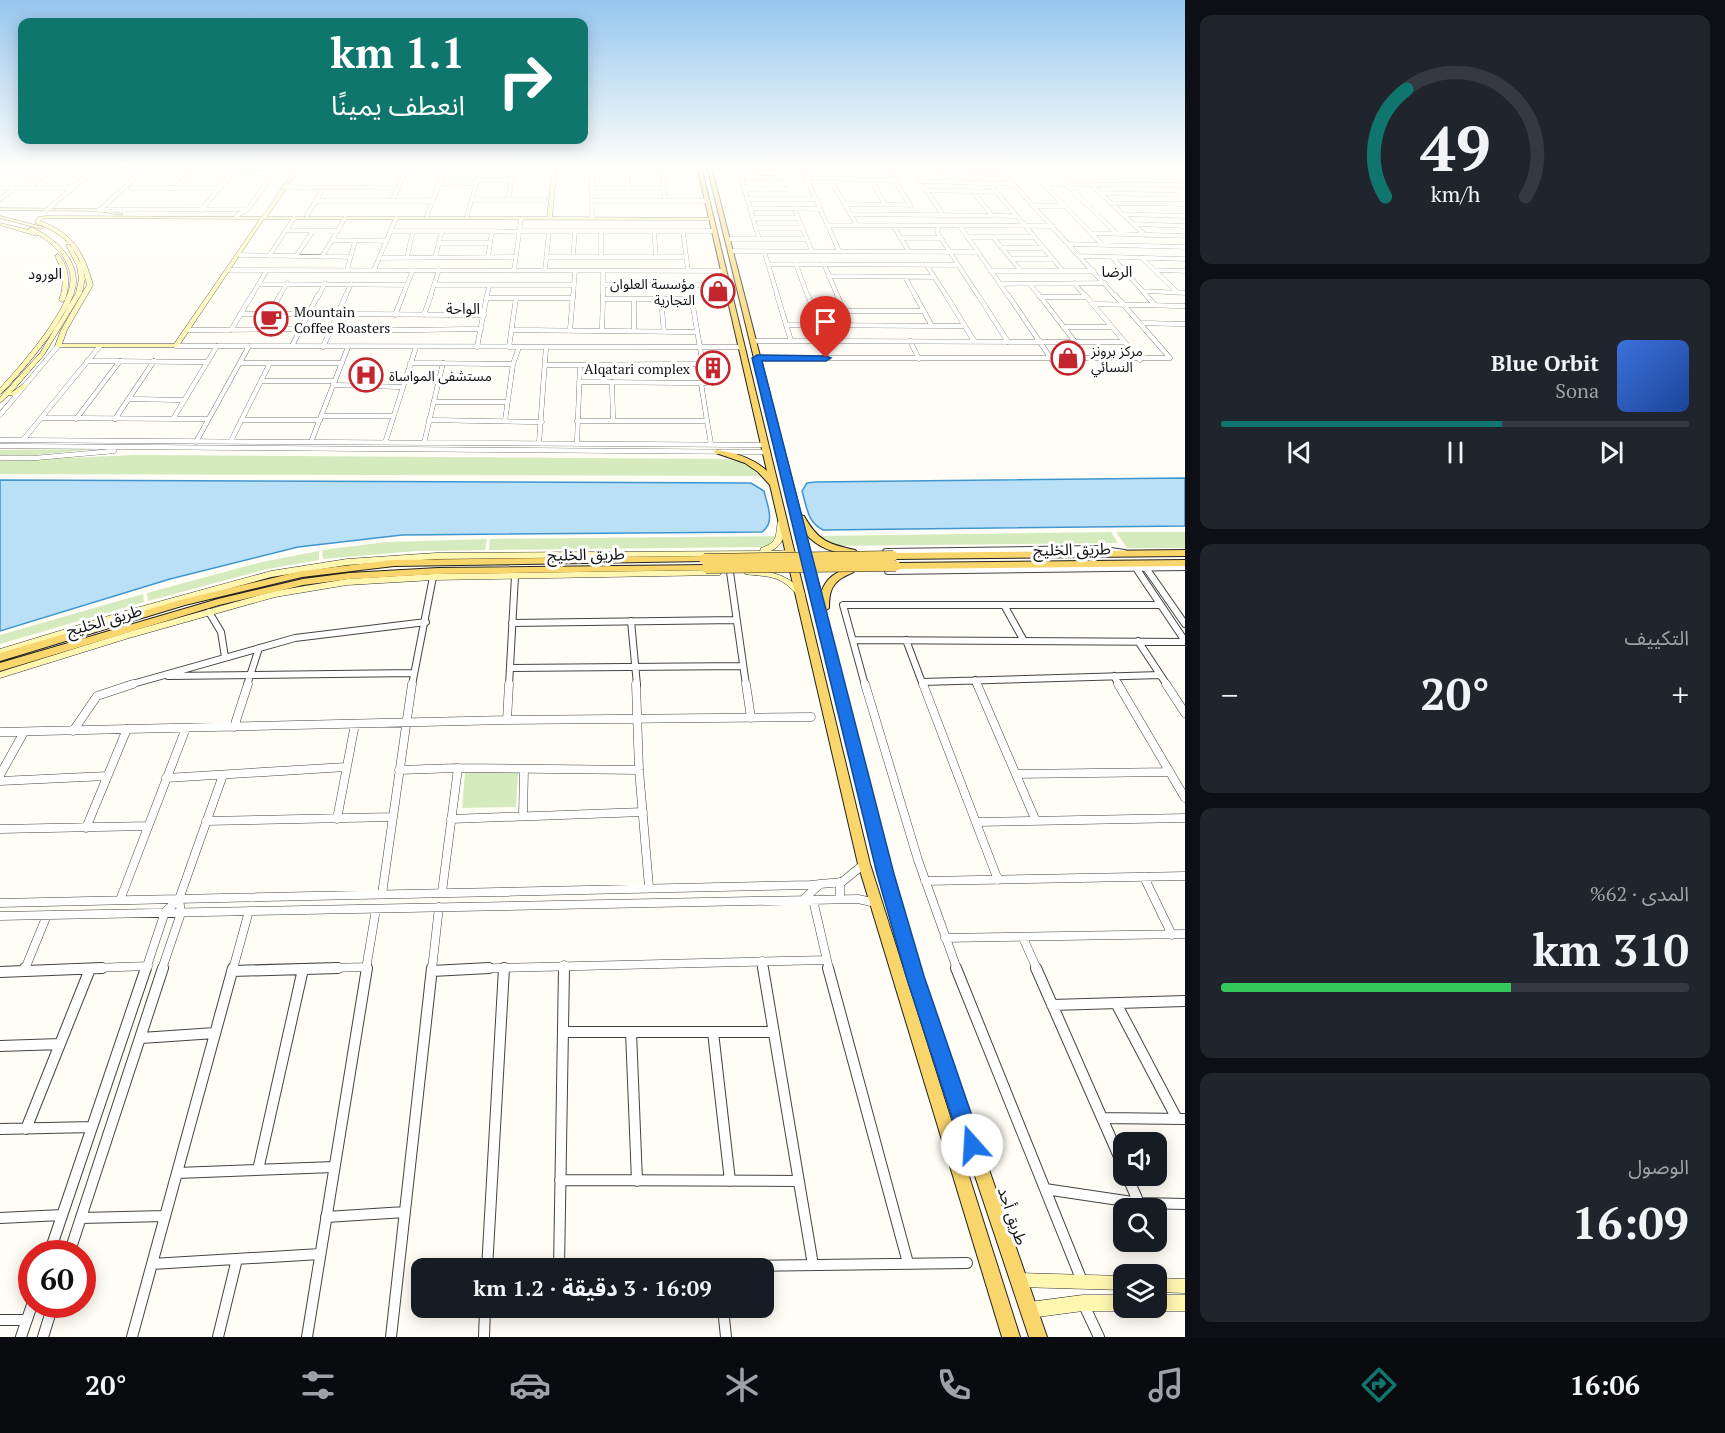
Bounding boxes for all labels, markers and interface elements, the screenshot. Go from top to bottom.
text: 1.1 km [330,24,465,80]
icon: right [486,42,564,120]
text: انعطف يمينًا [331,87,465,123]
text: 49 [1420,106,1490,189]
text: km/h [1430,180,1480,208]
district label: الرضا [1102,261,1132,281]
district label: الورود [28,263,62,283]
shop icon: مؤسسة العلوان التجارية [700,273,736,309]
place label: مؤسسة العلوان التجارية [610,274,695,309]
pin [800,296,851,358]
district label: الواحة [446,298,480,318]
cafe icon: Mountain Coffee Roasters [253,301,289,337]
place label: Mountain Coffee Roasters [294,302,390,337]
icon: arrive [809,305,842,338]
shop icon: مركز برونز النسائي [1050,340,1086,376]
place label: مركز برونز النسائي [1090,341,1143,378]
text: Blue Orbit [1491,348,1599,377]
building icon: Alqatari complex [695,350,731,386]
hospital icon: مستشفى المواساة [348,357,384,393]
place label: Alqatari complex [584,359,691,378]
place label: مستشفى المواساة [389,366,492,385]
text: Sona [1555,377,1599,404]
icon: previous [1283,436,1316,469]
icon: pause [1439,436,1472,469]
icon: next [1595,436,1628,469]
street label: طريق الخليج [1033,537,1111,563]
street label: طريق الخليج [547,542,625,568]
street label: طريق الخليج [64,599,145,643]
text: التكييف [1625,624,1689,651]
text: 20° [1420,663,1490,723]
text: − [1221,673,1239,716]
text: + [1671,673,1689,716]
text: المدى · 62% [1590,880,1689,907]
text: 310 km [1533,919,1689,979]
position arrow [940,1113,1004,1177]
map controls [1113,1132,1167,1318]
button: sound [1113,1132,1167,1186]
text: الوصول [1628,1153,1689,1180]
street label: طريق أحد [993,1184,1033,1248]
text: 16:09 [1572,1192,1689,1252]
button: search [1113,1198,1167,1252]
speed limit sign: 60 [18,1240,96,1318]
button: layers [1113,1264,1167,1318]
text: 16:09 · 3 دقيقة · 1.2 km [473,1273,712,1302]
icon: filters [297,1364,339,1406]
icon: car [509,1364,551,1406]
icon: climate [721,1364,763,1406]
icon: phone [933,1364,975,1406]
icon: music [1145,1364,1187,1406]
icon: directions [1358,1364,1400,1406]
text: 20° [85,1367,127,1403]
text: 16:06 [1570,1367,1640,1403]

